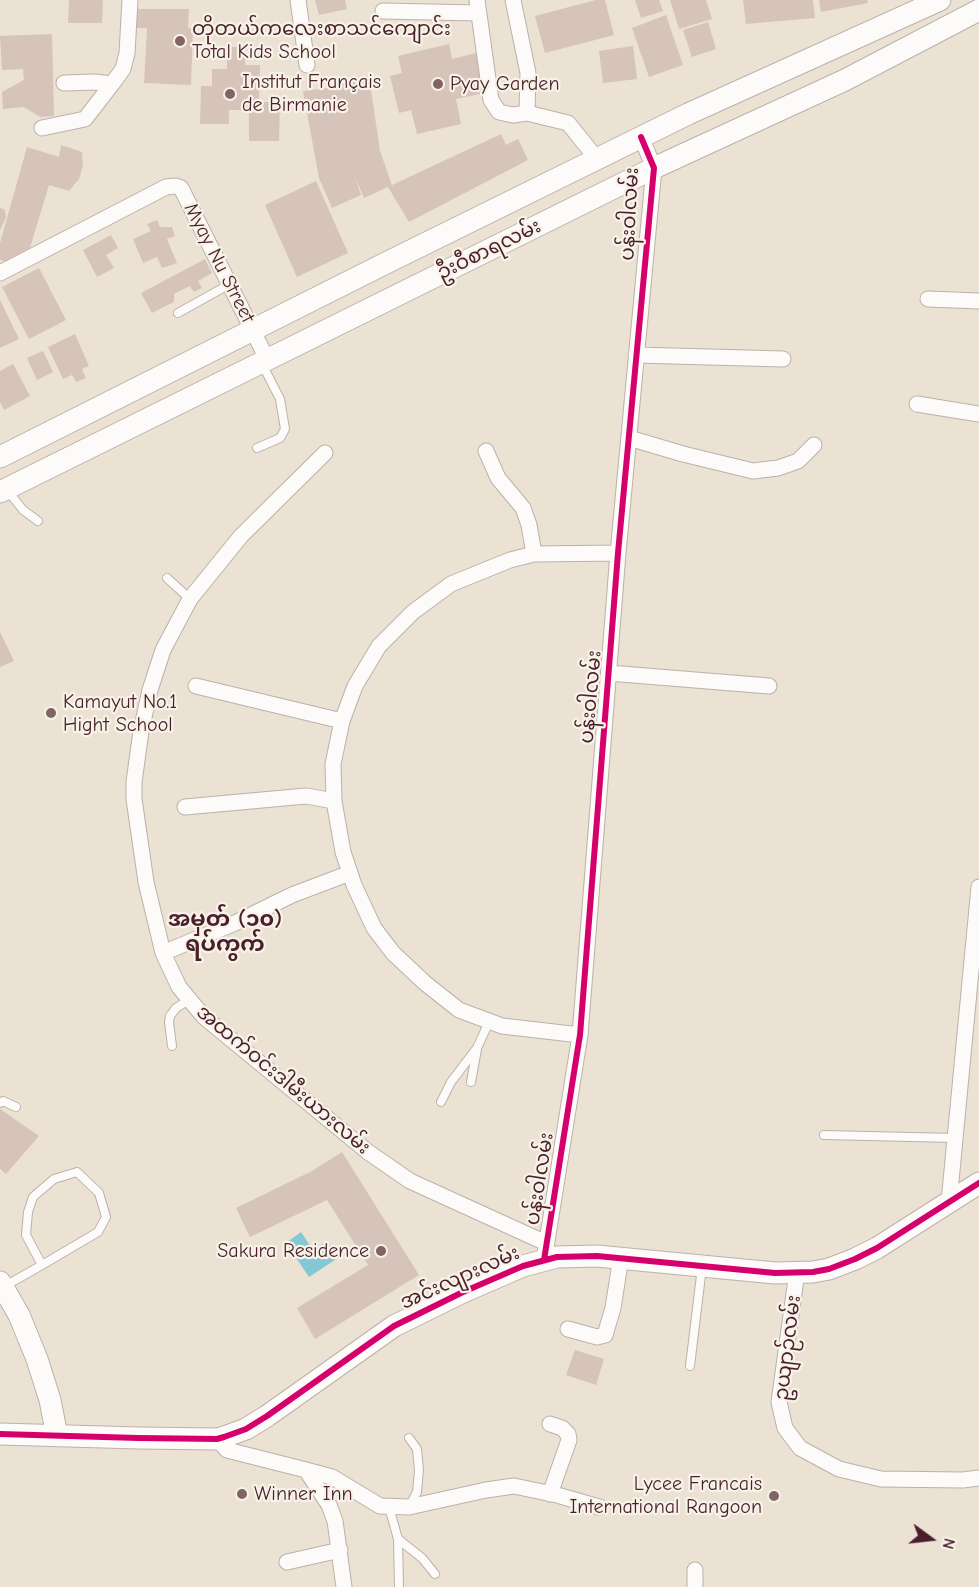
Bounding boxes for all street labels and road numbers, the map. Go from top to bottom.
street label: ပန်းဝါလမ်း [616,167,644,261]
street label: Myay Nu Street [178,199,260,327]
street label: ဦးဝီစာရလမ်း [433,214,545,286]
street label: ပန်းဝါလမ်း [575,649,607,745]
street label: အထက်ဝင်းဒါမီးယားလမ်း [191,1000,375,1160]
street label: ပန်းဝါလမ်း [521,1131,559,1227]
street label: အင်းလျားလမ်း [397,1241,523,1315]
street label: ဥယျာဉ်လမ်း [770,1294,806,1402]

